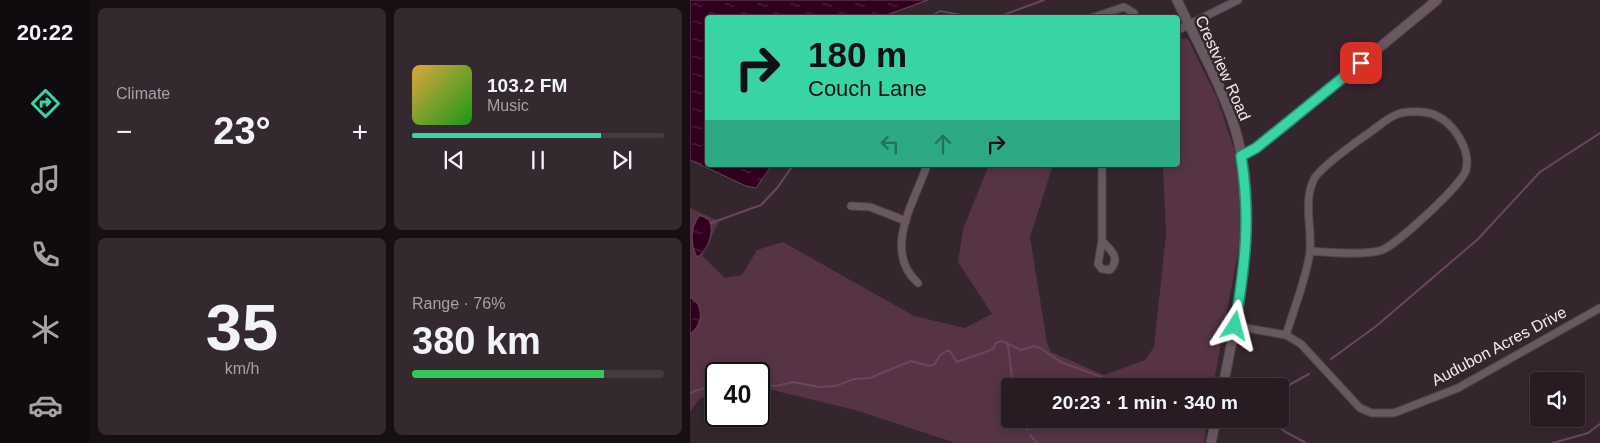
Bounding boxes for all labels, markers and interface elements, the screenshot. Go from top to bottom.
street label: Crestview Road [1192,13,1254,123]
text: 20:22 [17,20,73,45]
icon: right [725,35,790,100]
text: 180 m [808,35,907,74]
pin [1340,42,1382,84]
icon: arrive [1347,49,1375,77]
text: 103.2 FM [487,75,567,96]
text: Couch Lane [808,76,927,101]
text: Climate [116,85,170,102]
icon: directions [28,86,63,121]
text: Music [487,97,529,114]
text: 23° [213,110,271,152]
text: − [116,116,132,147]
text: + [352,116,368,147]
icon: left [876,130,904,158]
icon: ahead [929,130,957,158]
icon: right [982,130,1010,158]
icon: previous [440,146,468,174]
icon: pause [524,146,552,174]
icon: next [608,146,636,174]
icon: music [28,162,63,197]
icon: phone [28,237,63,272]
text: 35 [206,291,278,364]
text: Range · 76% [412,295,505,312]
position arrow [1208,299,1260,351]
street label: Audubon Acres Drive [1429,303,1569,389]
icon: climate [28,312,63,347]
text: 380 km [412,320,541,362]
text: km/h [225,360,259,377]
speed limit sign: 40 [705,362,770,427]
map controls [1530,372,1585,427]
button: sound [1530,372,1585,427]
icon: car [28,388,63,423]
text: 20:23 · 1 min · 340 m [1052,392,1238,413]

